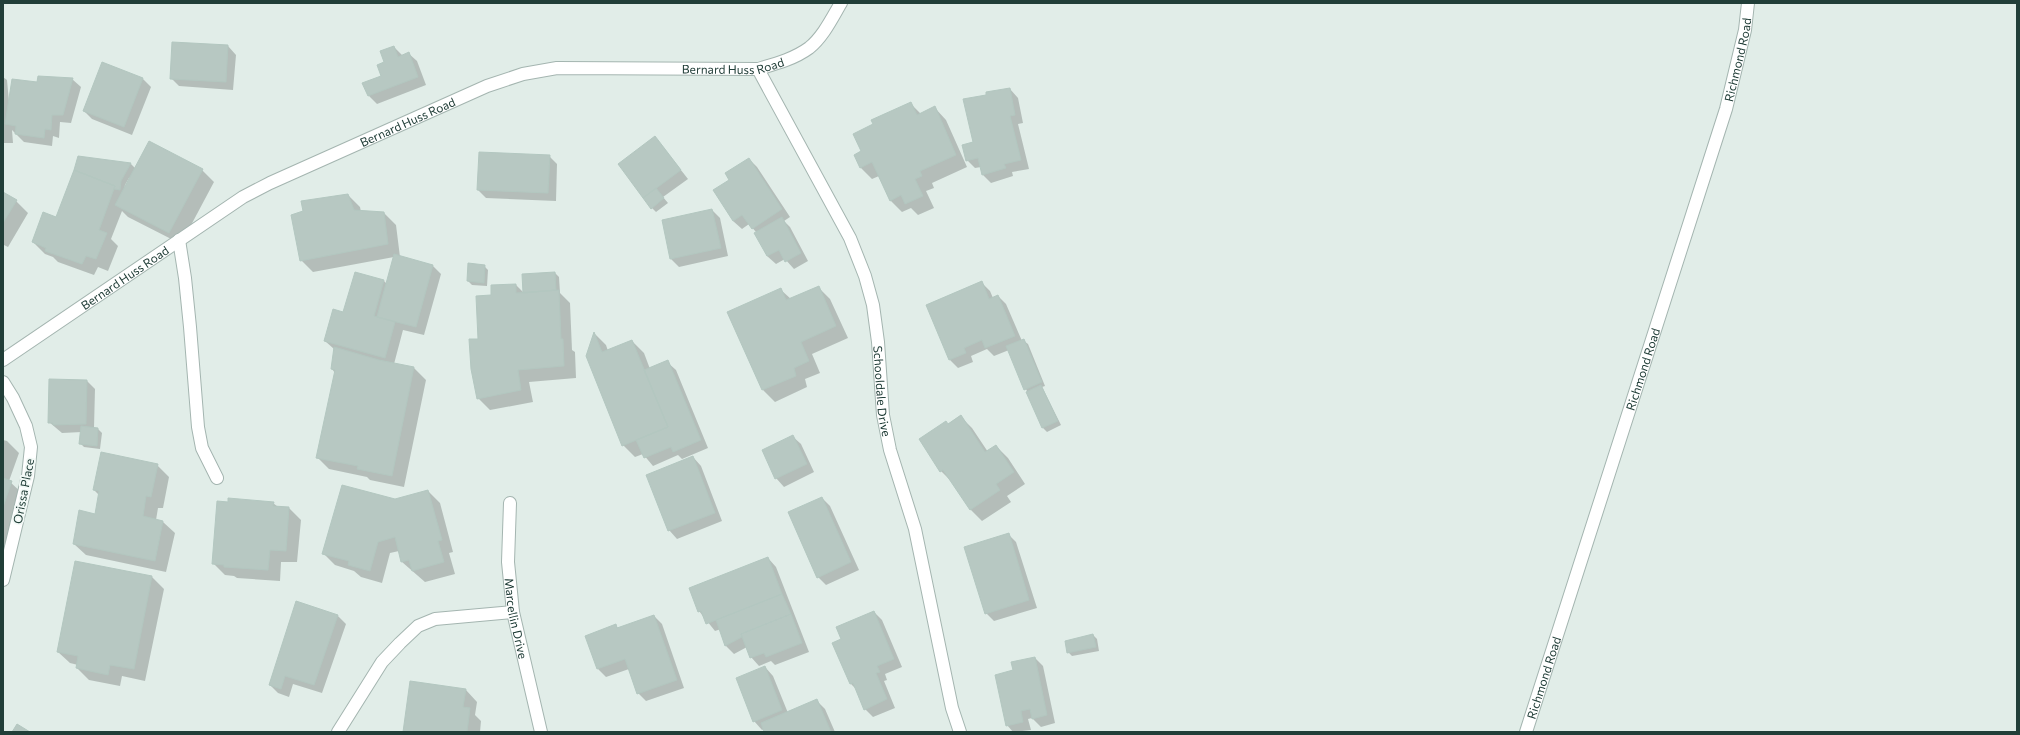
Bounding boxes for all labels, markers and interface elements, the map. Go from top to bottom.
street label: Richmond Road [1721,17,1753,103]
street label: Bernard Huss Road [682,54,786,76]
street label: Bernard Huss Road [358,94,457,149]
street label: Bernard Huss Road [78,243,171,312]
street label: Richmond Road [1623,326,1662,412]
street label: Schooldale Drive [871,345,894,438]
street label: Orissa Place [10,457,36,525]
street label: Marcellin Drive [503,577,531,660]
street label: Richmond Road [1524,635,1563,721]

